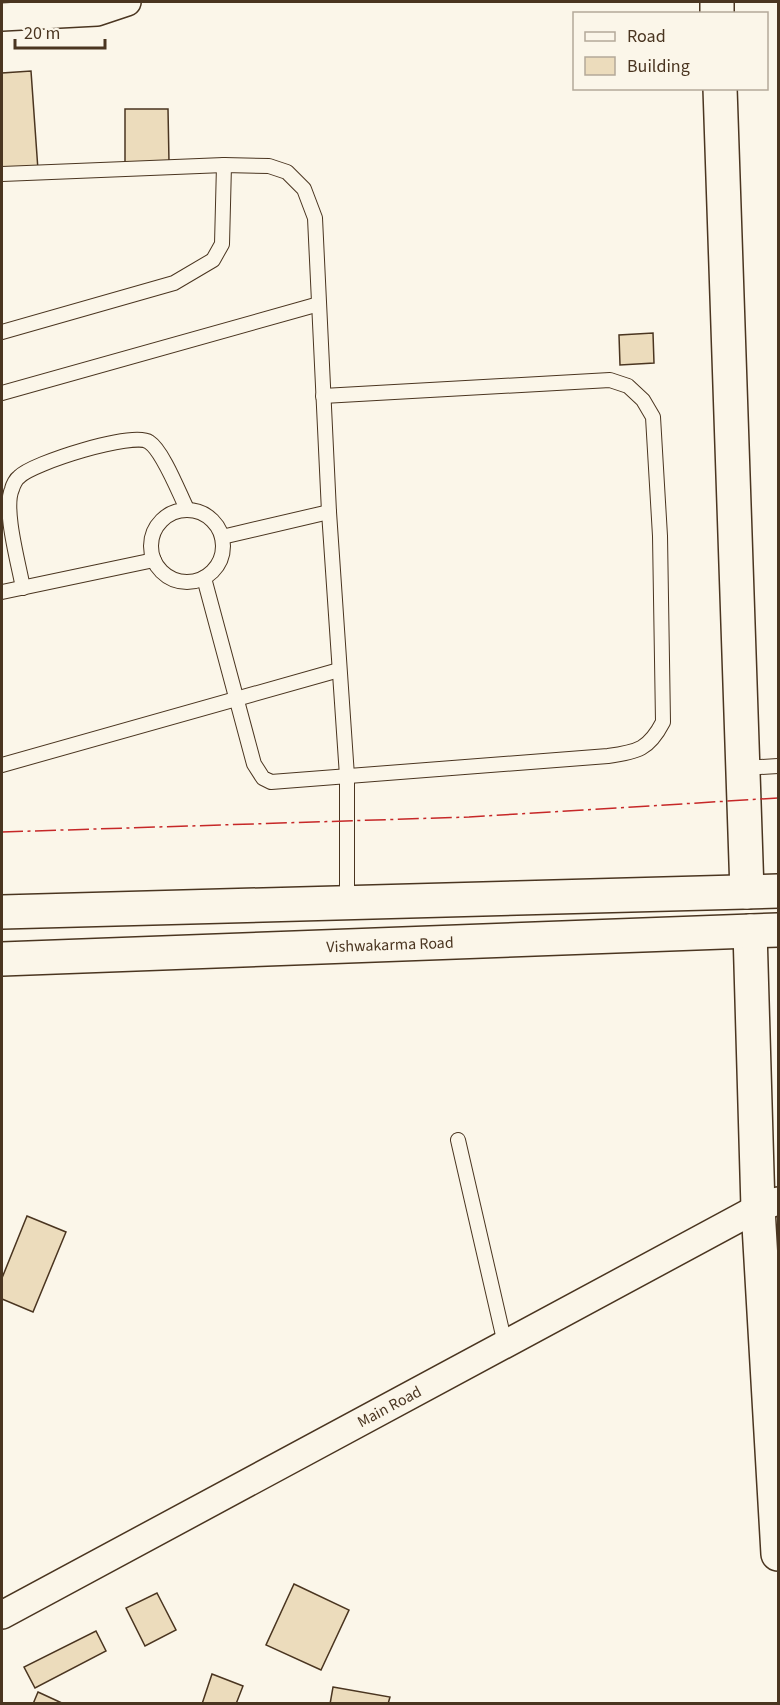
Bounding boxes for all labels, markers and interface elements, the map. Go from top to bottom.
scale bar [15,12,105,50]
legend [573,12,768,90]
text: 20 m [24,21,60,46]
text: Road [627,24,666,49]
text: Building [627,54,690,79]
street label: Vishwakarma Road [326,932,454,958]
street label: Main Road [353,1381,426,1433]

